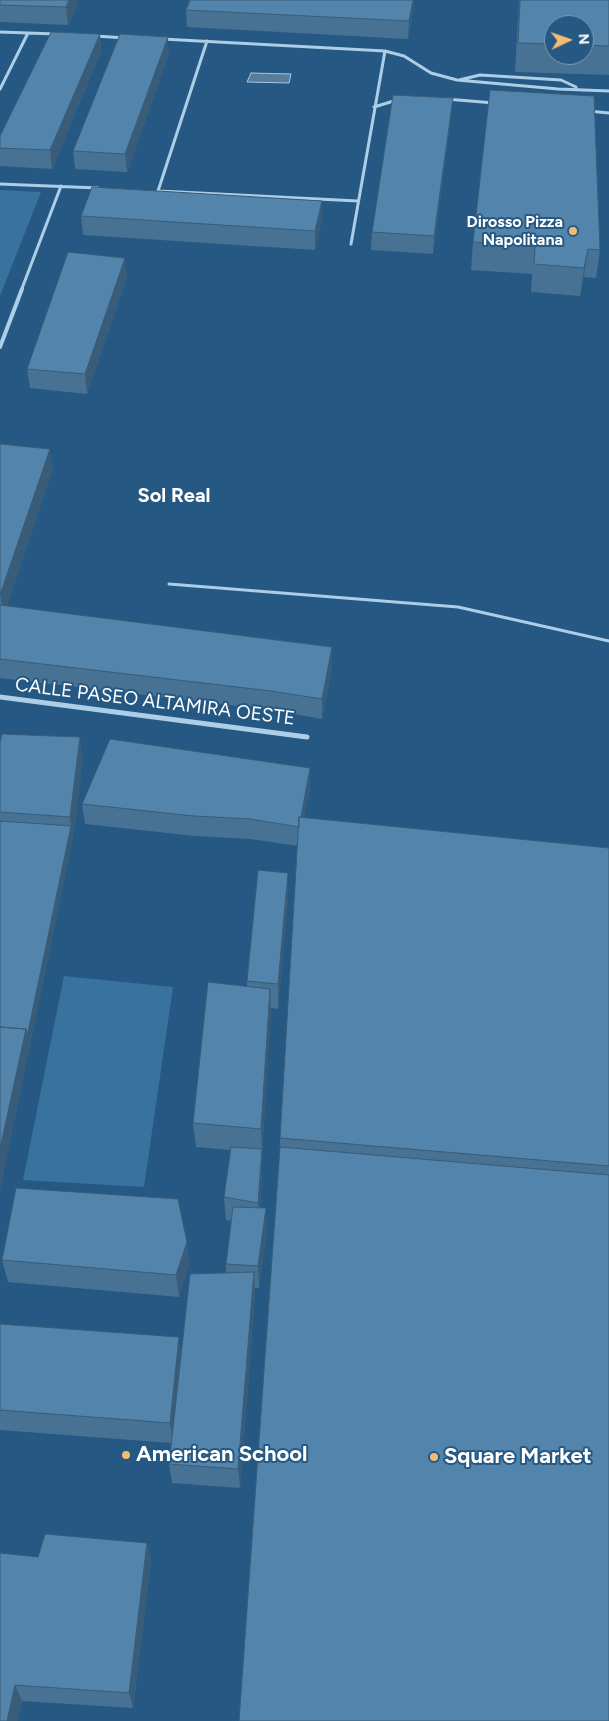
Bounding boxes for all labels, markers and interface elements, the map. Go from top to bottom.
north arrow [544,15,594,65]
text: N [575,33,592,45]
place label: Dirosso Pizza Napolitana [467,212,563,250]
marker: Dirosso Pizza Napolitana [567,225,579,237]
district label: Sol Real [138,484,210,508]
street label: CALLE PASEO ALTAMIRA OESTE [14,674,296,730]
place label: American School [136,1442,308,1468]
place label: Square Market [444,1444,592,1470]
marker: American School [120,1449,132,1461]
marker: Square Market [428,1451,440,1463]

